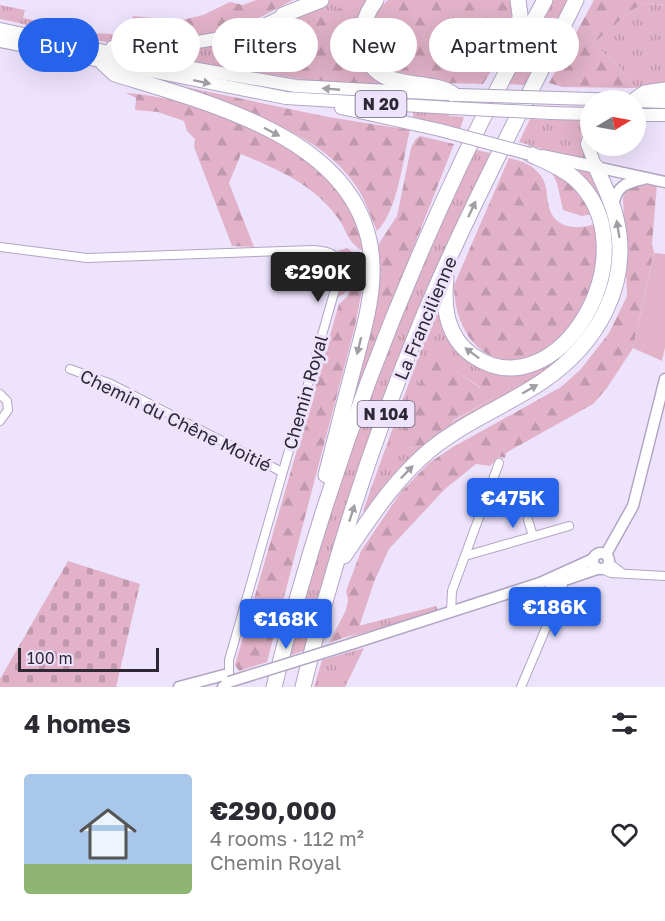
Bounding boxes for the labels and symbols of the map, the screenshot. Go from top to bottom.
one-way arrow [193,78,212,87]
one-way arrow [322,84,341,94]
north arrow [580,90,646,156]
road number: N 20 [356,91,406,117]
one-way arrow [264,127,281,137]
one-way arrow [468,201,477,218]
one-way arrow [614,219,623,238]
pin: €290K [276,252,360,303]
street label: La Francilienne [389,253,461,383]
street label: Chemin Royal [278,332,332,452]
one-way arrow [354,336,364,355]
one-way arrow [464,348,479,360]
street label: Chemin du Chêne Moitié [77,364,275,476]
one-way arrow [522,383,538,394]
road number: N 104 [358,401,414,427]
one-way arrow [400,464,414,479]
pin: €475K [471,478,555,529]
one-way arrow [348,504,358,522]
pin: €186K [513,587,597,638]
pin: €168K [244,599,328,650]
scale bar [18,645,159,672]

